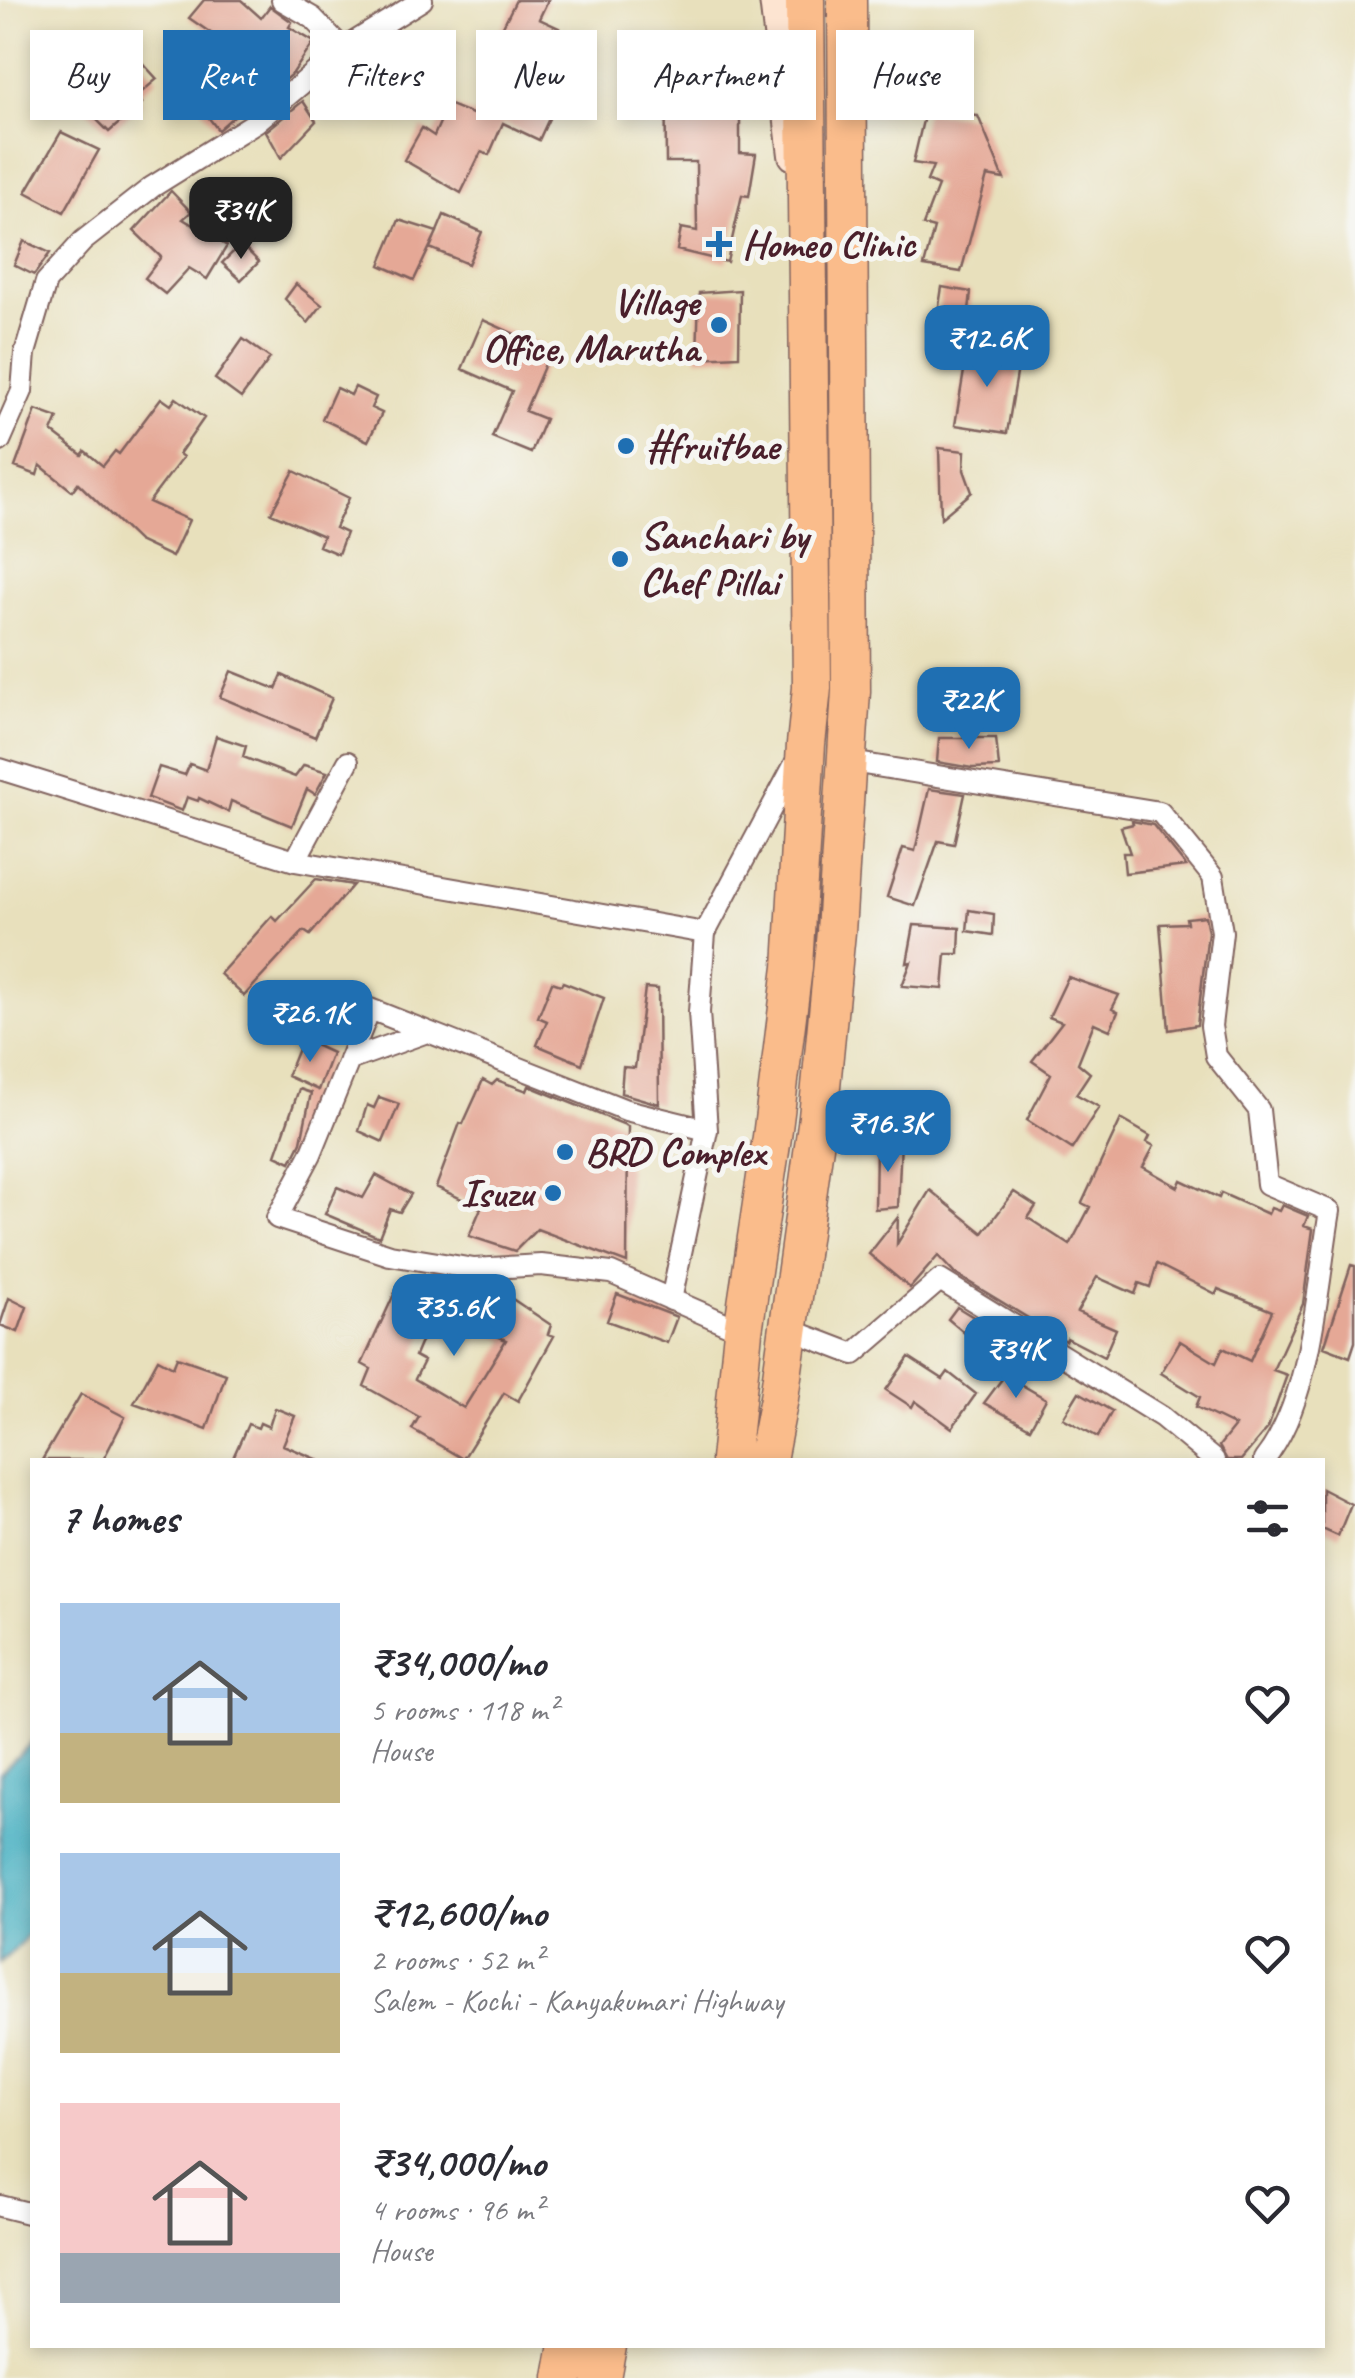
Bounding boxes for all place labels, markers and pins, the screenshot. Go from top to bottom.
pin: ₹34K [182,177,300,262]
place label: Homeo Clinic [742,219,918,269]
marker: Homeo Clinic [706,231,732,257]
place label: Village Office, Marutha [482,277,702,373]
pin: ₹12.6K [906,305,1068,390]
marker: Village Office, Marutha [708,314,730,336]
place label: #fruitbae [646,421,782,471]
marker: #fruitbae [615,435,637,457]
place label: Sanchari by Chef Pillai [640,511,813,607]
marker: Sanchari by Chef Pillai [609,548,631,570]
pin: ₹22K [910,667,1028,752]
pin: ₹26.1K [229,980,391,1065]
pin: ₹16.3K [807,1090,969,1175]
place label: BRD Complex [585,1127,768,1177]
marker: BRD Complex [554,1141,576,1163]
place label: Isuzu [461,1168,536,1218]
marker: Isuzu [542,1182,564,1204]
pin: ₹35.6K [373,1274,535,1359]
pin: ₹34K [957,1316,1075,1401]

